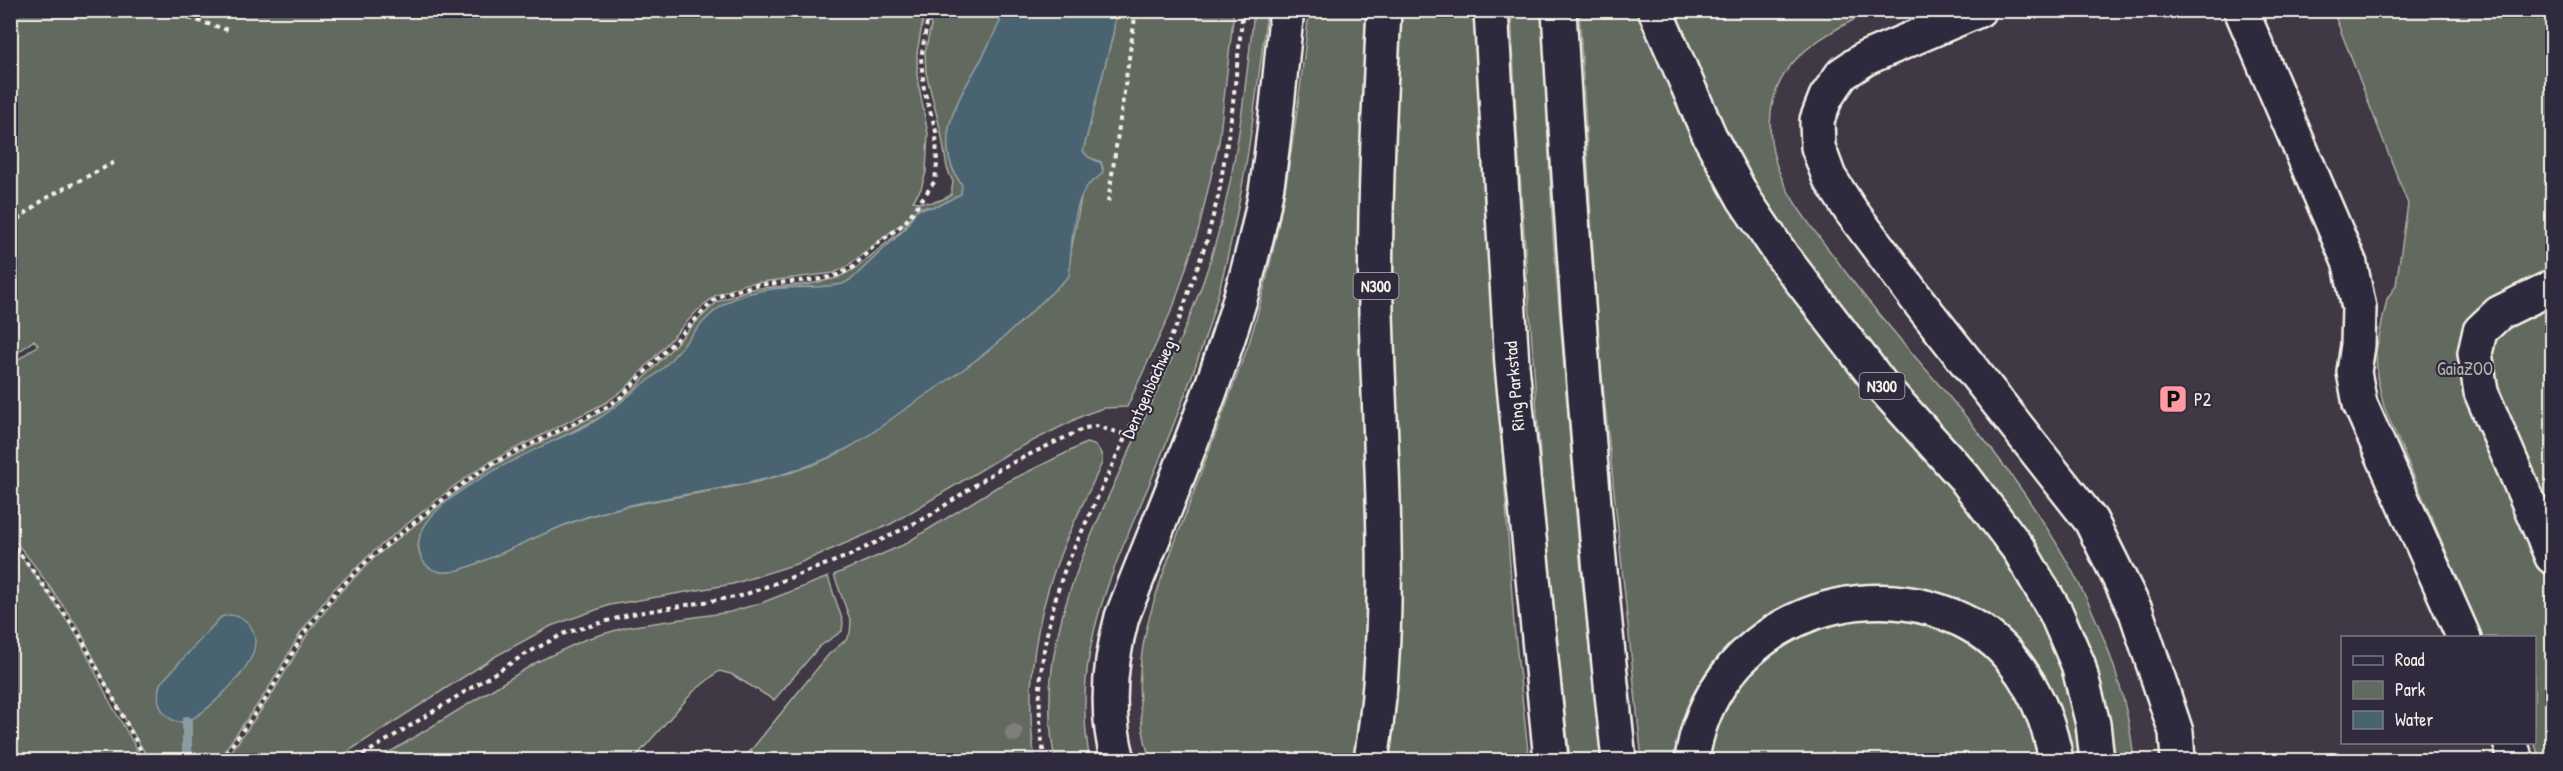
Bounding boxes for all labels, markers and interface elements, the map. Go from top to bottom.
road number: N300 [1354,273,1398,299]
street label: Dentgenbachweg [1115,336,1181,442]
street label: Ring Parkstad [1498,340,1530,432]
park label: GaiaZOO [2437,356,2493,381]
road number: N300 [1860,373,1904,399]
parking icon: P2 [2157,383,2189,415]
place label: P2 [2194,387,2212,412]
legend [2341,636,2536,744]
text: Road [2395,647,2425,672]
text: Park [2395,677,2426,702]
text: Water [2395,707,2433,732]

